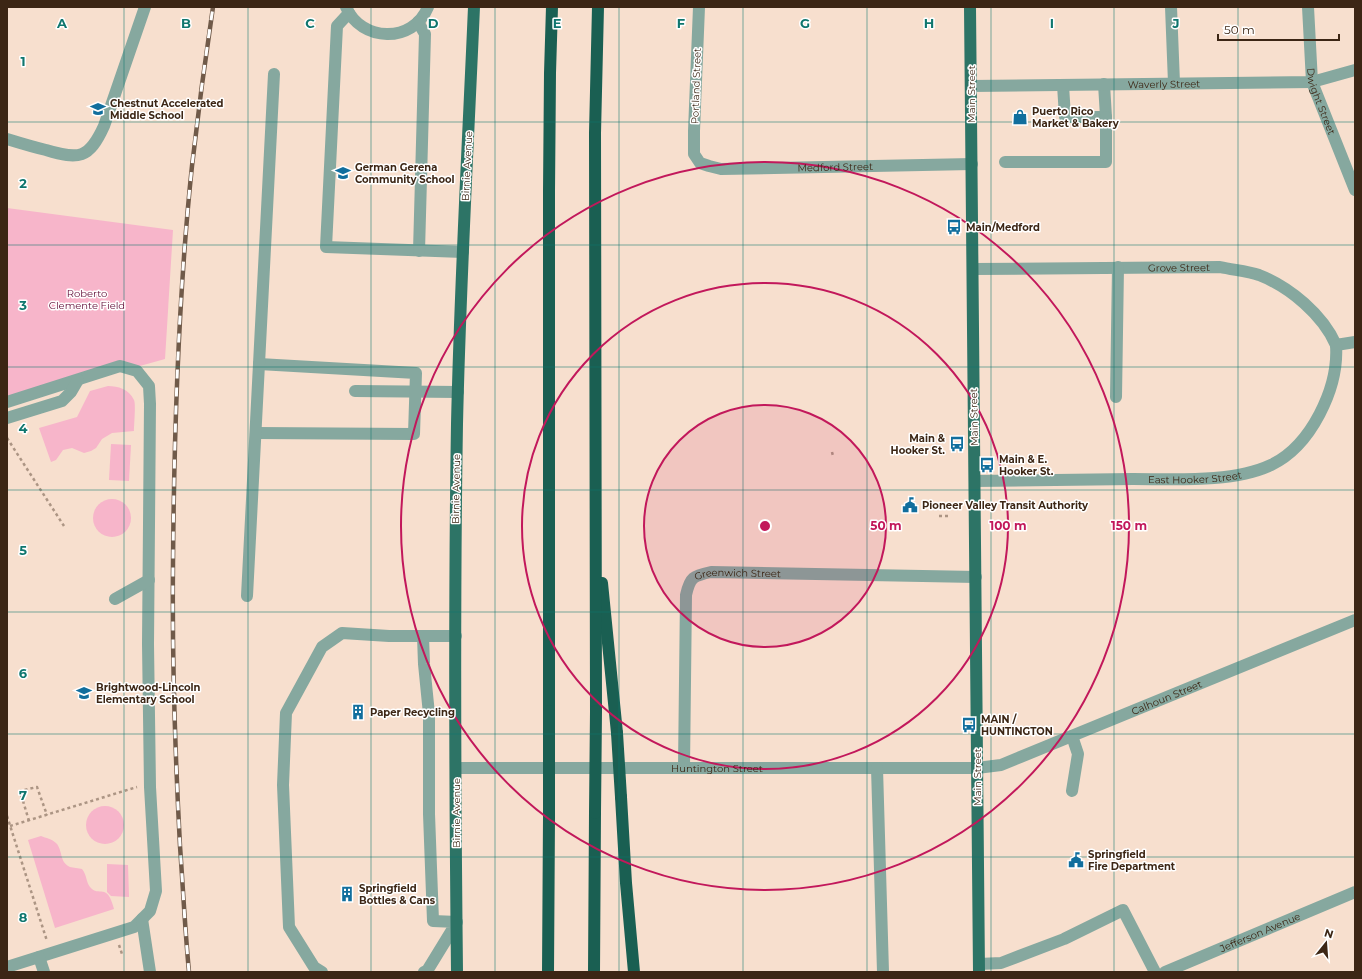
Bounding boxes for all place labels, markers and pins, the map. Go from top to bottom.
place label: Chestnut Accelerated Middle School [110,97,224,122]
school or university icon: Chestnut Accelerated Middle School [89,100,107,118]
place label: Puerto Rico Market & Bakery [1032,105,1120,130]
shop icon: Puerto Rico Market & Bakery [1011,108,1029,126]
place label: German Gerena Community School [355,161,455,186]
school or university icon: German Gerena Community School [334,164,352,182]
bus stop icon: Main/Medford [945,218,963,236]
place label: Main/Medford [966,221,1040,234]
place label: Main & Hooker St. [891,432,946,457]
bus stop icon: Main & Hooker St. [948,435,966,453]
place label: Main & E. Hooker St. [999,453,1054,478]
bus stop icon: Main & E. Hooker St. [978,456,996,474]
public building icon: Pioneer Valley Transit Authority [901,496,919,514]
place label: Pioneer Valley Transit Authority [922,499,1089,512]
centre of rings [758,519,772,533]
place label: Brightwood-Lincoln Elementary School [96,681,201,706]
school or university icon: Brightwood-Lincoln Elementary School [75,684,93,702]
building icon: Paper Recycling [349,703,367,721]
place label: Paper Recycling [370,706,455,719]
place label: MAIN / HUNTINGTON [981,713,1053,738]
bus stop icon: MAIN / HUNTINGTON [960,716,978,734]
place label: Springfield Fire Department [1088,848,1176,873]
public building icon: Springfield Fire Department [1067,851,1085,869]
place label: Springfield Bottles & Cans [359,882,436,907]
building icon: Springfield Bottles & Cans [338,885,356,903]

